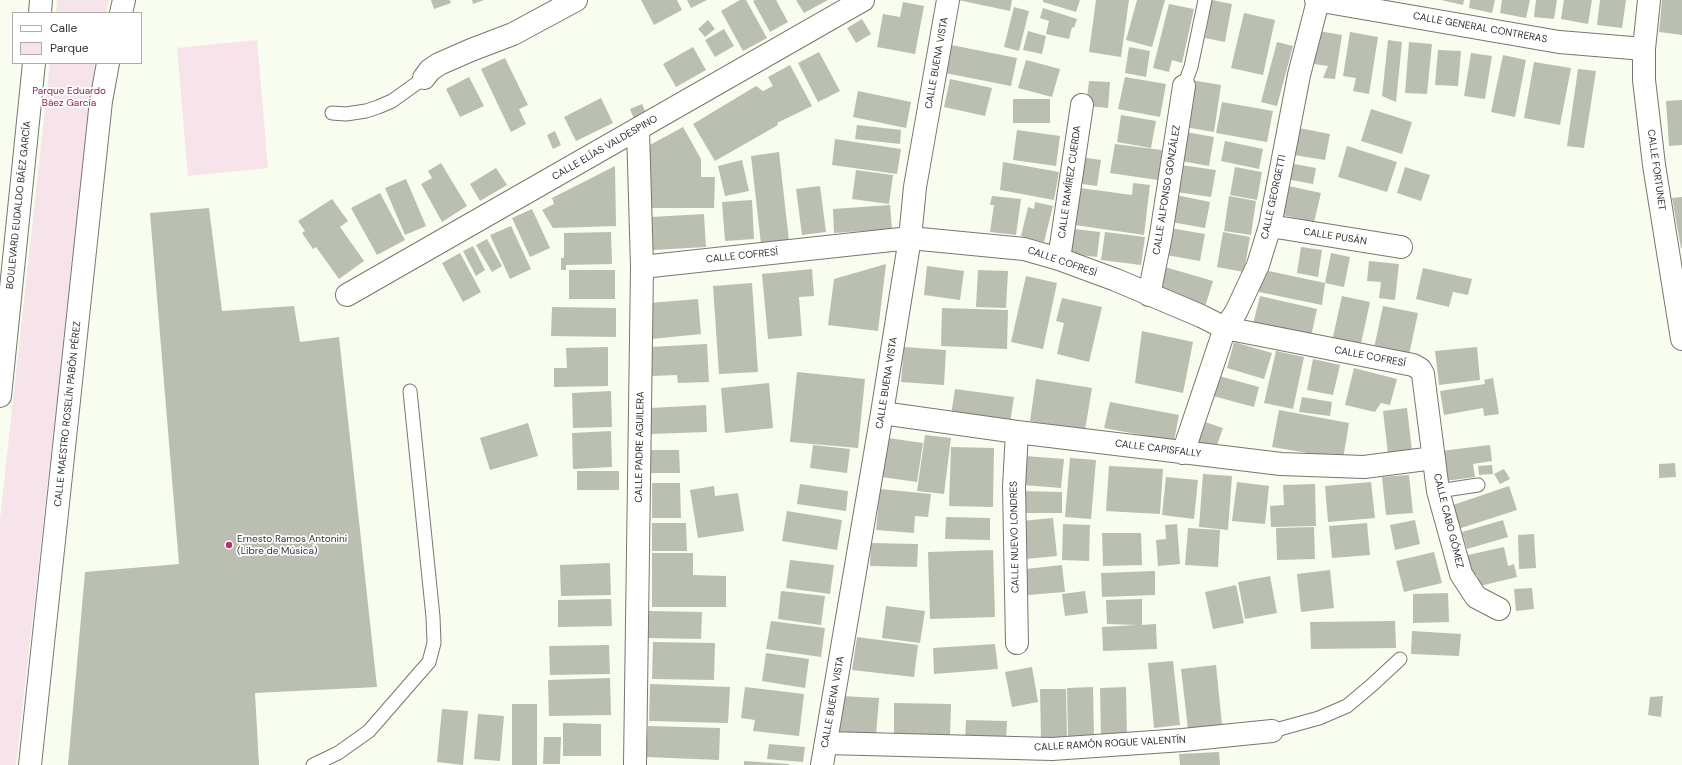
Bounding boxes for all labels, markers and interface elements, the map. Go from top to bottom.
street label: CALLE GENERAL CONTRERAS [1412,10,1548,46]
legend [12,12,142,64]
street label: CALLE BUENA VISTA [923,16,951,110]
text: Calle [50,20,77,36]
text: Parque [50,40,89,56]
park label: Parque Eduardo Báez García [32,85,106,108]
street label: CALLE ELÍAS VALDESPINO [550,113,660,183]
street label: BOULEVARD EUDALDO BÁEZ GARCÍA [4,120,34,290]
street label: CALLE ALFONSO GONZÁLEZ [1151,124,1183,256]
street label: CALLE RAMÍREZ CUERDA [1056,125,1084,239]
street label: CALLE FORTUNET [1644,129,1668,211]
street label: CALLE GEORGETTI [1259,154,1289,240]
street label: CALLE PUSÁN [1302,226,1368,248]
street label: CALLE COFRESÍ [1026,245,1098,279]
street label: CALLE COFRESÍ [705,246,779,266]
street label: CALLE MAESTRO ROSELÍN PABÓN PÉREZ [52,321,84,507]
street label: CALLE BUENA VISTA [874,336,900,430]
street label: CALLE COFRESÍ [1333,344,1407,370]
street label: CALLE PADRE AGUILERA [633,391,647,503]
street label: CALLE CAPISFALLY [1114,438,1202,460]
street label: CALLE CABO GÓMEZ [1430,472,1466,570]
street label: CALLE NUEVO LONDRES [1008,481,1022,593]
place label: Ernesto Ramos Antonini (Libre de Música) [237,533,347,556]
marker: Ernesto Ramos Antonini (Libre de Música) [224,540,234,550]
street label: CALLE BUENA VISTA [819,655,847,749]
street label: CALLE RAMÓN ROGUE VALENTÍN [1034,734,1186,754]

